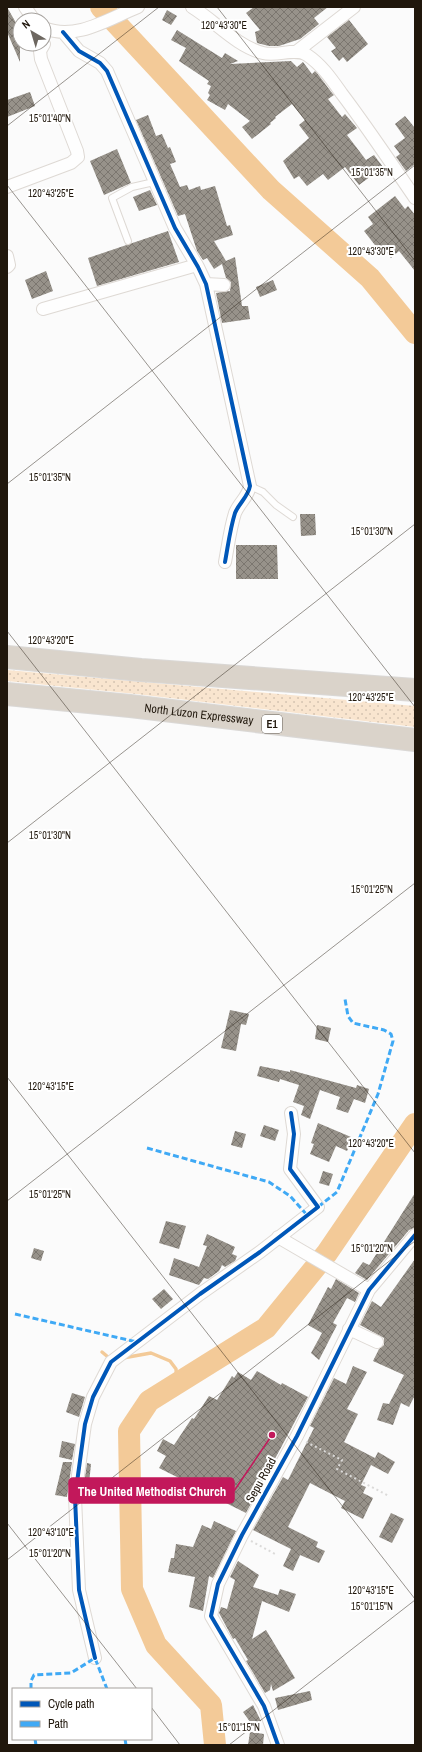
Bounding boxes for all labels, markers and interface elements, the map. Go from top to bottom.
north arrow [12,12,52,52]
text: N [19,17,33,32]
text: 120°43'30"E [201,19,247,32]
text: 15°01'40"N [29,112,71,125]
text: 15°01'35"N [351,166,393,179]
text: 120°43'25"E [28,187,74,200]
text: 120°43'30"E [348,245,394,258]
text: 15°01'35"N [29,471,71,484]
text: 15°01'30"N [351,525,393,538]
text: 120°43'20"E [28,634,74,647]
text: 120°43'25"E [348,691,394,704]
street label: North Luzon Expressway [144,700,254,729]
road number: E1 [262,715,282,733]
text: 15°01'30"N [29,829,71,842]
text: 15°01'25"N [351,883,393,896]
text: 120°43'15"E [28,1080,74,1093]
text: 120°43'20"E [348,1137,394,1150]
text: 15°01'25"N [29,1188,71,1201]
text: 15°01'20"N [351,1242,393,1255]
street label: Sepu Road [242,1455,280,1505]
callout: The United Methodist Church [69,1478,234,1503]
text: The United Methodist Church [78,1483,226,1500]
text: 120°43'10"E [28,1526,74,1539]
text: 15°01'20"N [29,1547,71,1560]
text: 120°43'15"E [348,1584,394,1597]
text: 15°01'15"N [351,1600,393,1613]
legend [12,1688,152,1740]
text: Cycle path [48,1696,95,1712]
text: Path [48,1716,68,1732]
text: 15°01'15"N [218,1721,260,1734]

